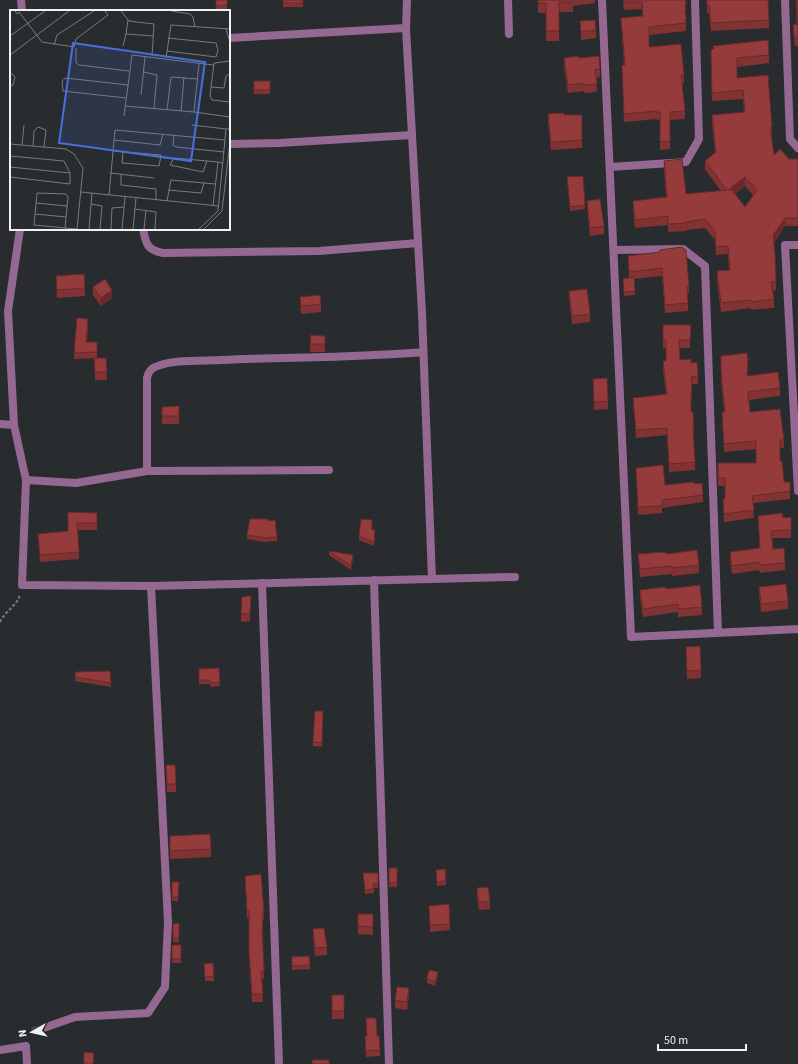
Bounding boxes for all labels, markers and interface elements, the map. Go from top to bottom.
inset map [10,10,230,230]
north arrow [12,1012,52,1052]
scale bar [658,1026,746,1052]
text: N [15,1029,31,1038]
text: 50 m [664,1032,688,1049]

